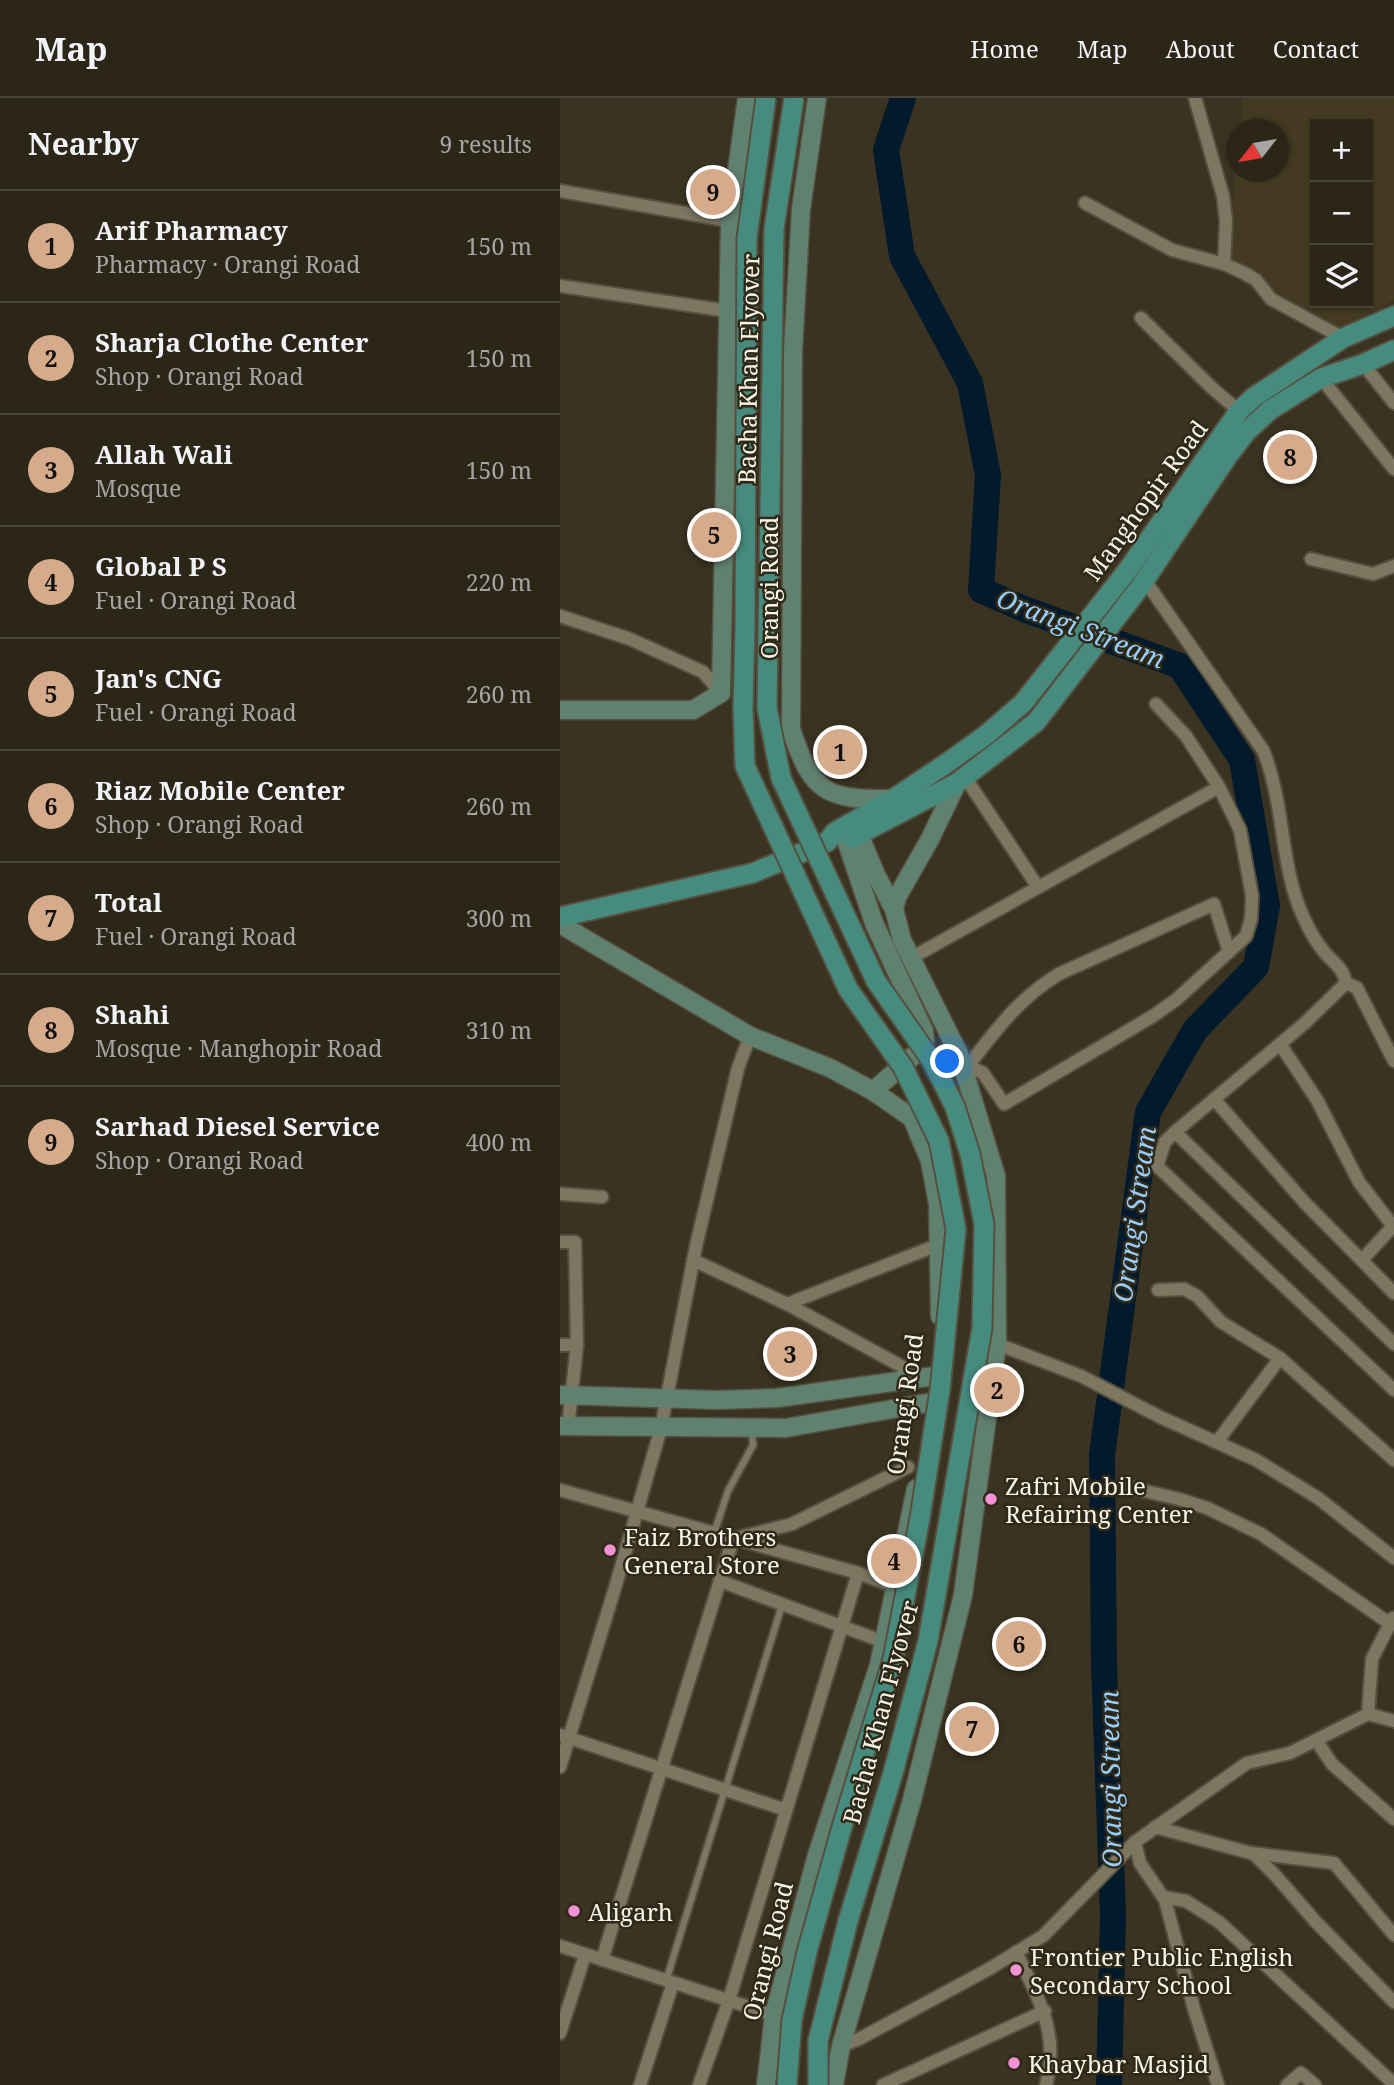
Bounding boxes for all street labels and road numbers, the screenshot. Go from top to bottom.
street label: Bacha Khan Flyover [729,254,767,484]
street label: Manghopir Road [1075,413,1215,587]
street label: Orangi Road [752,517,785,659]
street label: Orangi Road [878,1331,930,1477]
street label: Bacha Khan Flyover [834,1596,926,1828]
street label: Orangi Road [734,1878,800,2024]

